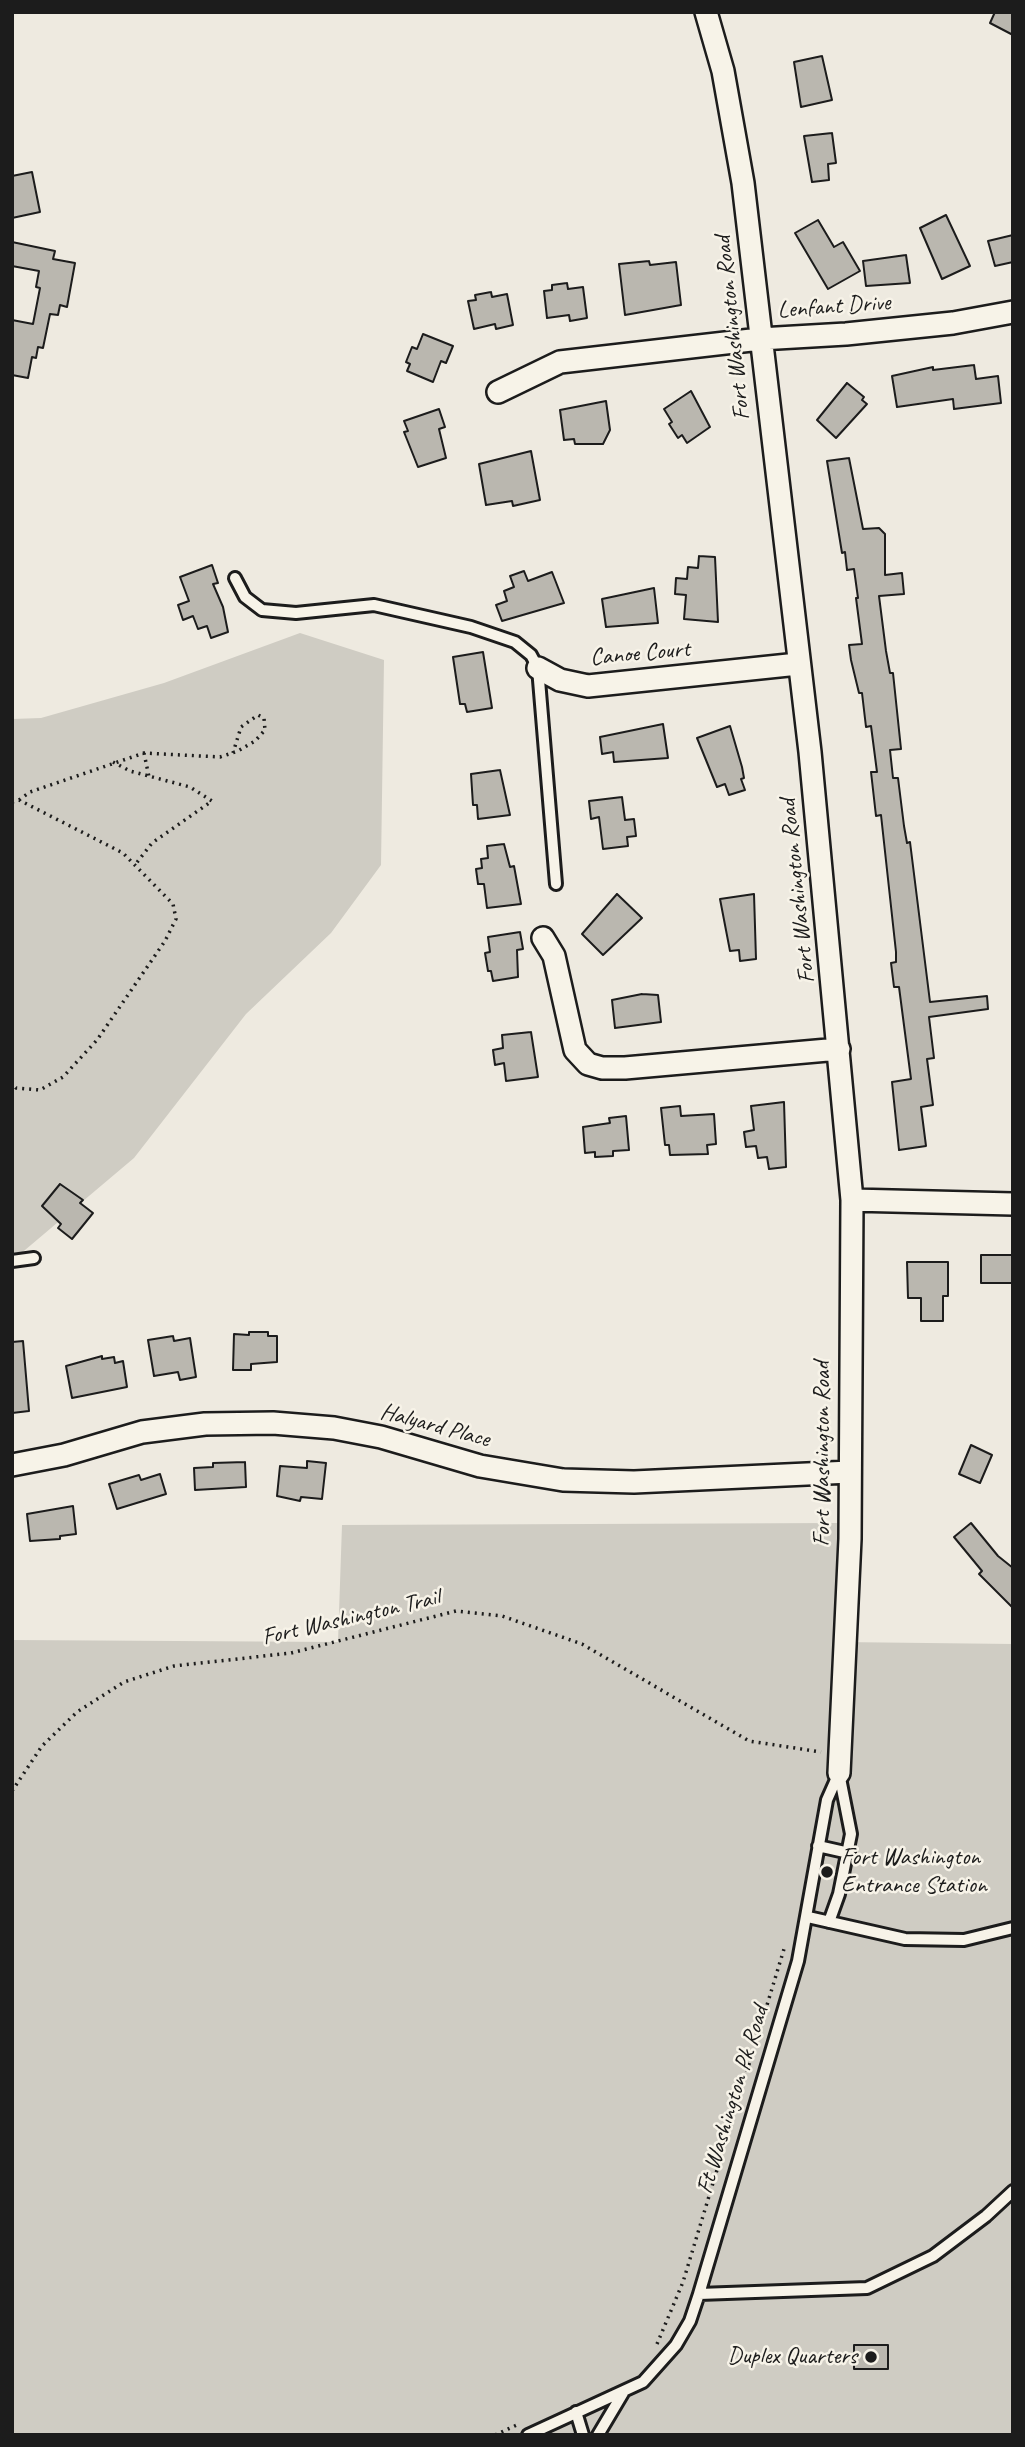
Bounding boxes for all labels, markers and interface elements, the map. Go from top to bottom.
street label: Fort Washington Road [709,234,757,422]
street label: Lenfant Drive [777,289,891,325]
street label: Canoe Court [589,635,691,673]
street label: Fort Washington Road [774,797,822,985]
street label: Fort Washington Road [809,1361,837,1547]
street label: Halyard Place [377,1398,493,1454]
street label: Fort Washington Trail [259,1584,443,1652]
place label: Fort Washington Entrance Station [841,1844,987,1900]
marker: Fort Washington Entrance Station [819,1864,835,1880]
street label: Ft Washington Pk Road [691,2003,775,2197]
place label: Duplex Quarters [728,2343,857,2371]
marker: Duplex Quarters [863,2349,879,2365]

